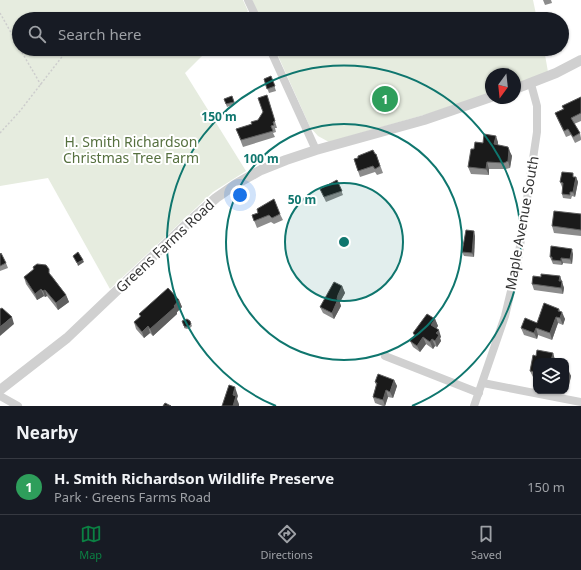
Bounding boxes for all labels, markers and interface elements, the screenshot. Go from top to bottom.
search box [12,12,569,56]
icon: search [26,23,48,45]
text: Search here [58,24,141,44]
north arrow [485,68,521,104]
pin: 1 [372,84,398,114]
text: 150 m [201,108,237,125]
park label: H. Smith Richardson Christmas Tree Farm [63,132,199,167]
text: 100 m [243,150,279,167]
street label: Maple Avenue South [500,154,543,291]
your location [230,185,250,205]
text: 50 m [288,191,316,208]
street label: Greens Farms Road [111,195,218,296]
centre of rings [337,235,351,249]
map controls [533,358,569,394]
button: layers [533,358,569,394]
text: Nearby [16,421,78,444]
text: H. Smith Richardson Wildlife Preserve [54,468,334,488]
text: 1 [25,478,33,496]
text: 150 m [527,478,565,496]
text: Park · Greens Farms Road [54,488,211,506]
tab: Map [79,523,102,562]
tab: Directions [260,523,313,562]
tab: Saved [471,523,502,562]

